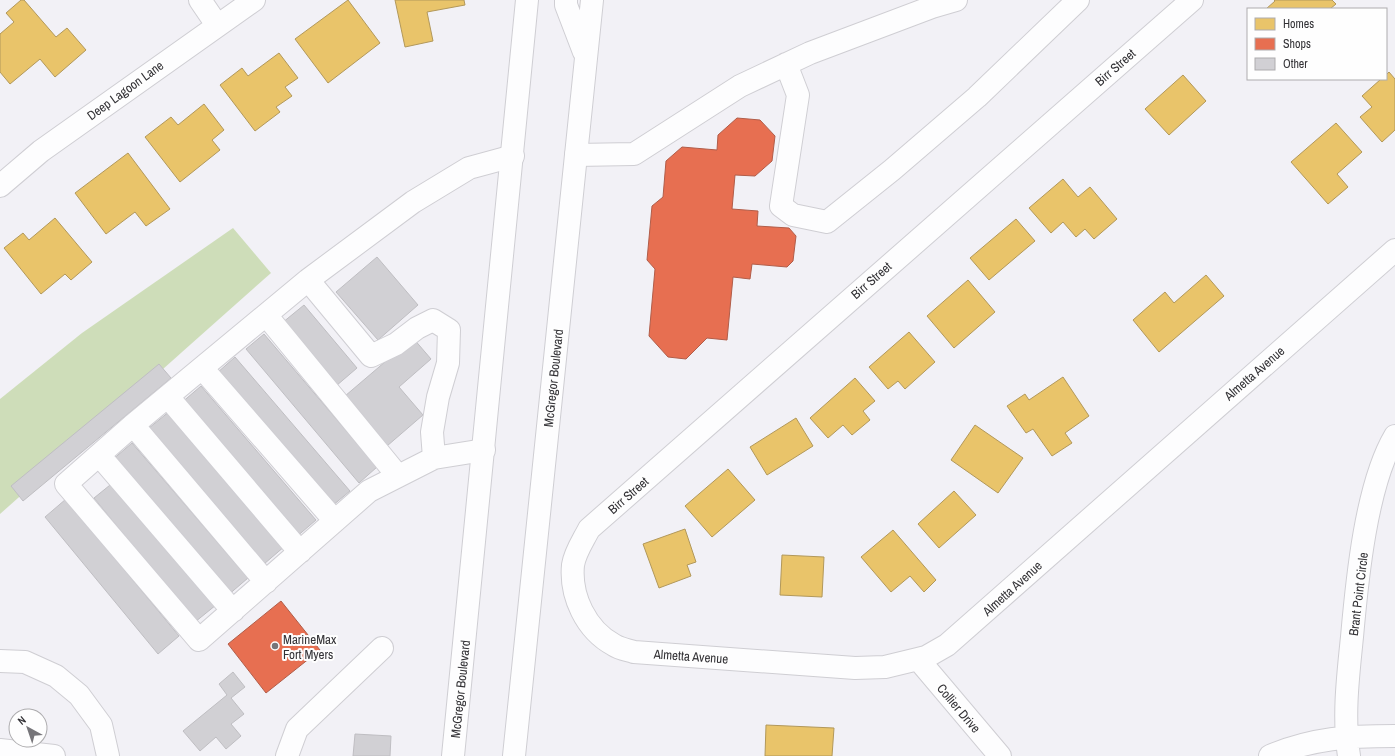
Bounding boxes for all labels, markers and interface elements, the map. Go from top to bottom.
legend [1247,8,1387,80]
text: Homes [1283,16,1314,32]
text: Shops [1283,36,1311,52]
street label: Birr Street [1091,45,1139,90]
text: Other [1283,56,1308,72]
street label: Deep Lagoon Lane [84,57,167,124]
street label: Birr Street [847,258,895,303]
street label: McGregor Boulevard [540,328,567,428]
street label: Almetta Avenue [1220,342,1288,405]
street label: Birr Street [604,473,652,518]
street label: Brant Point Circle [1345,551,1372,637]
street label: Almetta Avenue [978,557,1046,620]
place label: MarineMax Fort Myers [283,631,337,663]
street label: McGregor Boulevard [447,639,474,739]
marker: MarineMax Fort Myers [270,641,280,651]
street label: Almetta Avenue [652,645,729,668]
street label: Collier Drive [933,680,984,737]
north arrow [8,708,48,748]
text: N [15,713,29,728]

